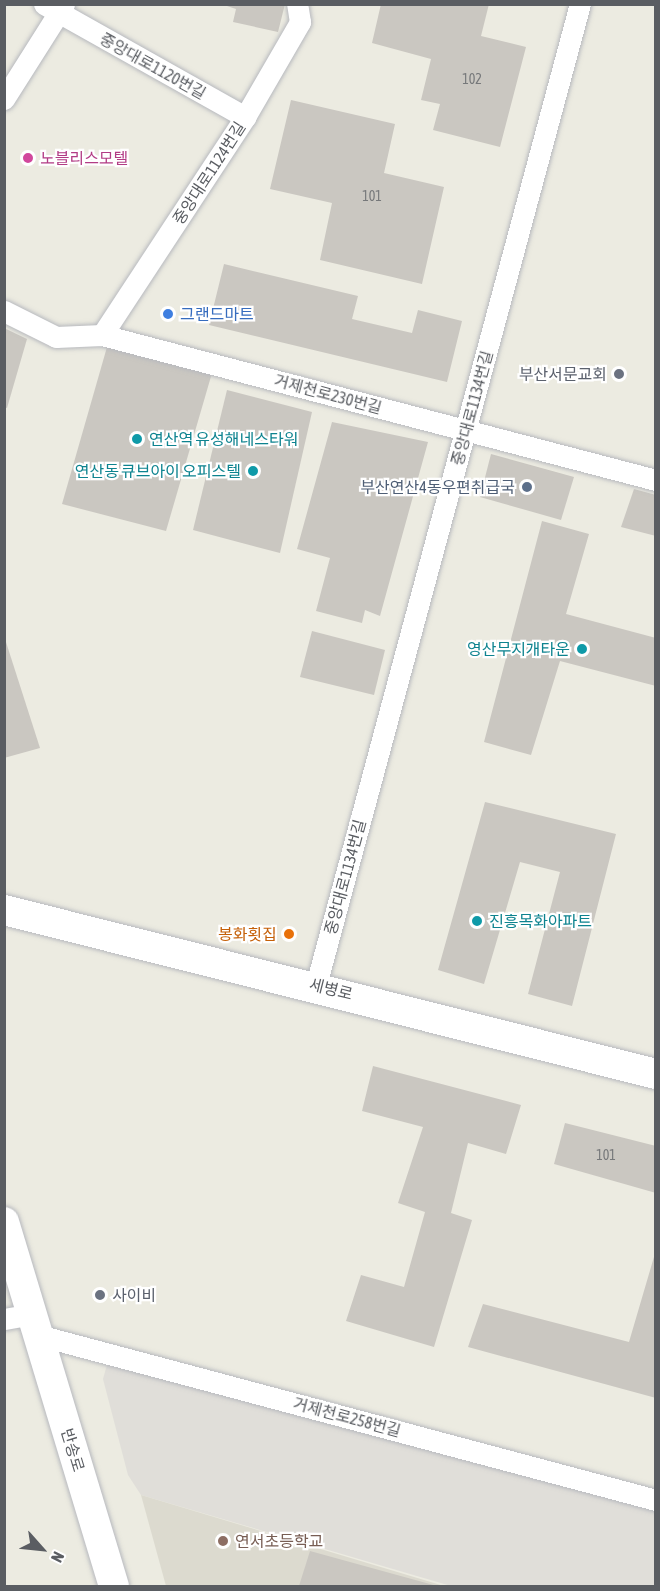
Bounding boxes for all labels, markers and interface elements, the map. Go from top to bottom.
street label: 중앙대로1120번길 [97,29,209,103]
house number: 102 [462,71,482,87]
street label: 중앙대로1124번길 [169,118,249,228]
place label: 노블리스모텔 [40,148,128,168]
marker: 노블리스모텔 [21,151,35,165]
house number: 101 [362,188,382,204]
place label: 그랜드마트 [180,304,254,324]
marker: 그랜드마트 [161,307,175,321]
street label: 중앙대로1134번길 [447,348,497,468]
place label: 부산서문교회 [519,364,607,384]
marker: 부산서문교회 [612,367,626,381]
street label: 거제천로230번길 [272,370,384,418]
place label: 연산역 유성해네스타워 [149,429,298,449]
marker: 연산역 유성해네스타워 [130,432,144,446]
place label: 연산동 큐브아이 오피스텔 [75,461,241,481]
marker: 연산동 큐브아이 오피스텔 [246,464,260,478]
place label: 부산연산4동우편취급국 [360,477,515,497]
marker: 부산연산4동우편취급국 [520,480,534,494]
place label: 영산무지개타운 [467,639,570,659]
marker: 영산무지개타운 [575,642,589,656]
street label: 중앙대로1134번길 [320,817,370,937]
place label: 진흥목화아파트 [489,911,592,931]
marker: 진흥목화아파트 [470,914,484,928]
place label: 봉화횟집 [218,924,277,944]
marker: 봉화횟집 [282,927,296,941]
street label: 세병로 [307,974,355,1004]
house number: 101 [596,1147,616,1163]
place label: 사이비 [112,1285,156,1305]
marker: 사이비 [93,1288,107,1302]
street label: 거제천로258번길 [291,1393,403,1441]
street label: 반송로 [57,1426,89,1474]
north arrow [12,1519,72,1579]
place label: 연서초등학교 [235,1531,323,1551]
marker: 연서초등학교 [216,1534,230,1548]
text: N [48,1549,68,1565]

